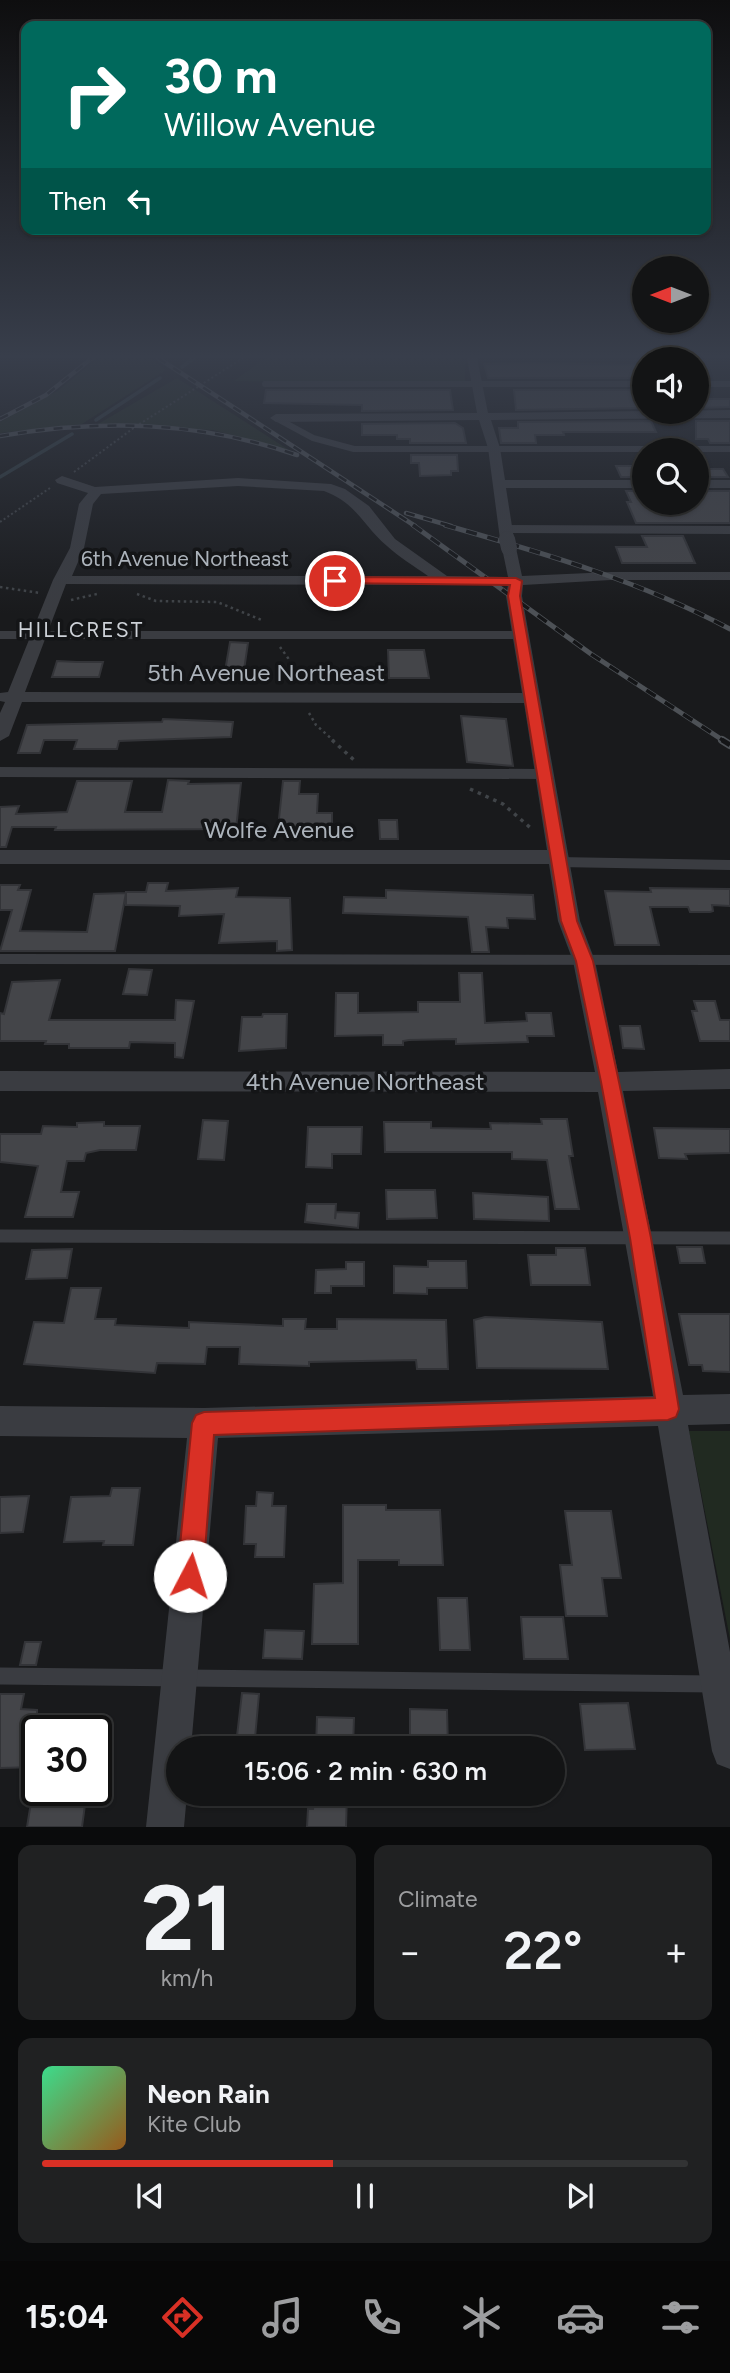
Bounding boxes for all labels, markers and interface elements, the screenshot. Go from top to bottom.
text: 30 m [164,46,277,105]
icon: right [49,49,140,140]
text: Willow Avenue [164,106,376,144]
icon: left [121,182,159,220]
text: Then [49,185,107,217]
north arrow [632,256,709,332]
map controls [632,256,709,515]
button: sound [632,347,709,424]
button: search [632,438,709,515]
street label: 6th Avenue Northeast [81,546,289,571]
pin [305,551,365,611]
icon: arrive [316,562,354,600]
district label: HILLCREST [18,617,144,642]
street label: 5th Avenue Northeast [147,658,385,687]
street label: Wolfe Avenue [204,815,354,844]
street label: 4th Avenue Northeast [245,1067,485,1096]
position arrow [153,1539,227,1613]
speed limit sign: 30 [21,1715,112,1806]
text: 15:06 · 2 min · 630 m [244,1755,487,1787]
text: 21 [141,1864,233,1973]
text: Climate [398,1885,477,1913]
text: 22° [504,1920,582,1982]
text: − [398,1929,422,1975]
text: + [664,1929,688,1975]
text: km/h [161,1964,213,1992]
text: Neon Rain [147,2078,270,2110]
text: Kite Club [147,2110,241,2138]
icon: previous [131,2177,169,2215]
icon: pause [346,2177,384,2215]
icon: next [561,2177,599,2215]
icon: directions [158,2293,207,2342]
icon: music [258,2293,307,2342]
icon: phone [357,2293,406,2342]
icon: climate [457,2293,506,2342]
icon: car [556,2293,605,2342]
icon: filters [656,2293,705,2342]
text: 15:04 [25,2298,108,2336]

